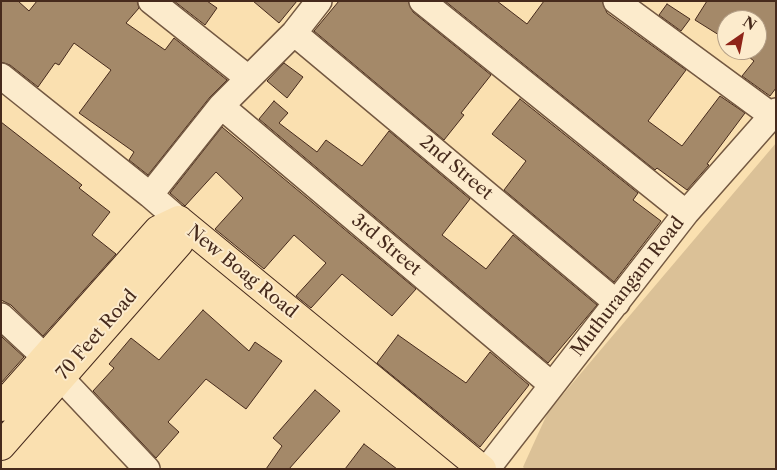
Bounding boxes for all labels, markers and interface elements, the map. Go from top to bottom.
north arrow [717,10,767,60]
text: N [740,12,760,34]
street label: 2nd Street [415,131,497,205]
street label: 3rd Street [347,210,425,280]
street label: Muthurangam Road [567,213,689,361]
street label: New Boag Road [182,221,302,323]
street label: 70 Feet Road [52,286,142,384]

